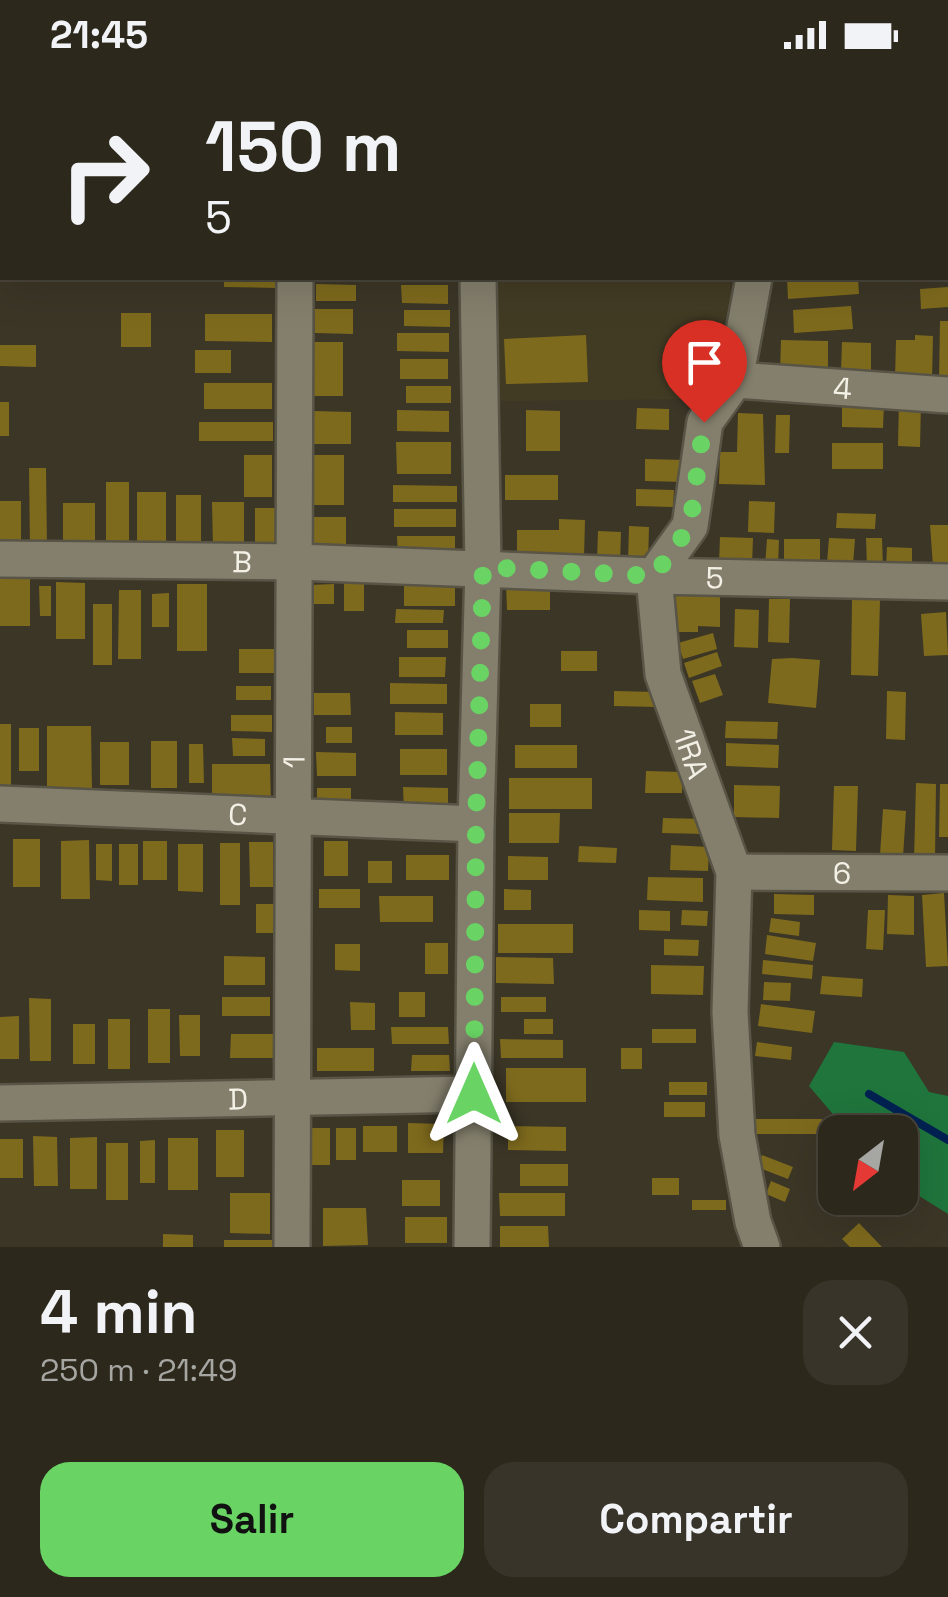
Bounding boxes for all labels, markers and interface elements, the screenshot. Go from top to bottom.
text: 21:45 [50,11,148,59]
text: 150 m [205,102,402,191]
icon: right [40,110,170,240]
text: 5 [205,189,232,246]
pin [662,320,747,423]
icon: arrive [677,335,732,390]
street label: 4 [832,367,853,408]
street label: B [232,542,252,581]
street label: 5 [705,558,724,597]
street label: 1RA [665,723,718,784]
street label: 1 [274,756,313,768]
street label: C [227,794,248,834]
street label: 6 [833,853,851,892]
position arrow [422,1042,526,1146]
street label: D [228,1079,248,1118]
north arrow [818,1115,918,1215]
map controls [818,1115,918,1215]
text: 4 min [40,1274,198,1351]
button: close [803,1280,908,1385]
text: 250 m · 21:49 [40,1350,238,1390]
button: Salir [40,1462,464,1577]
button: Compartir [484,1462,908,1577]

